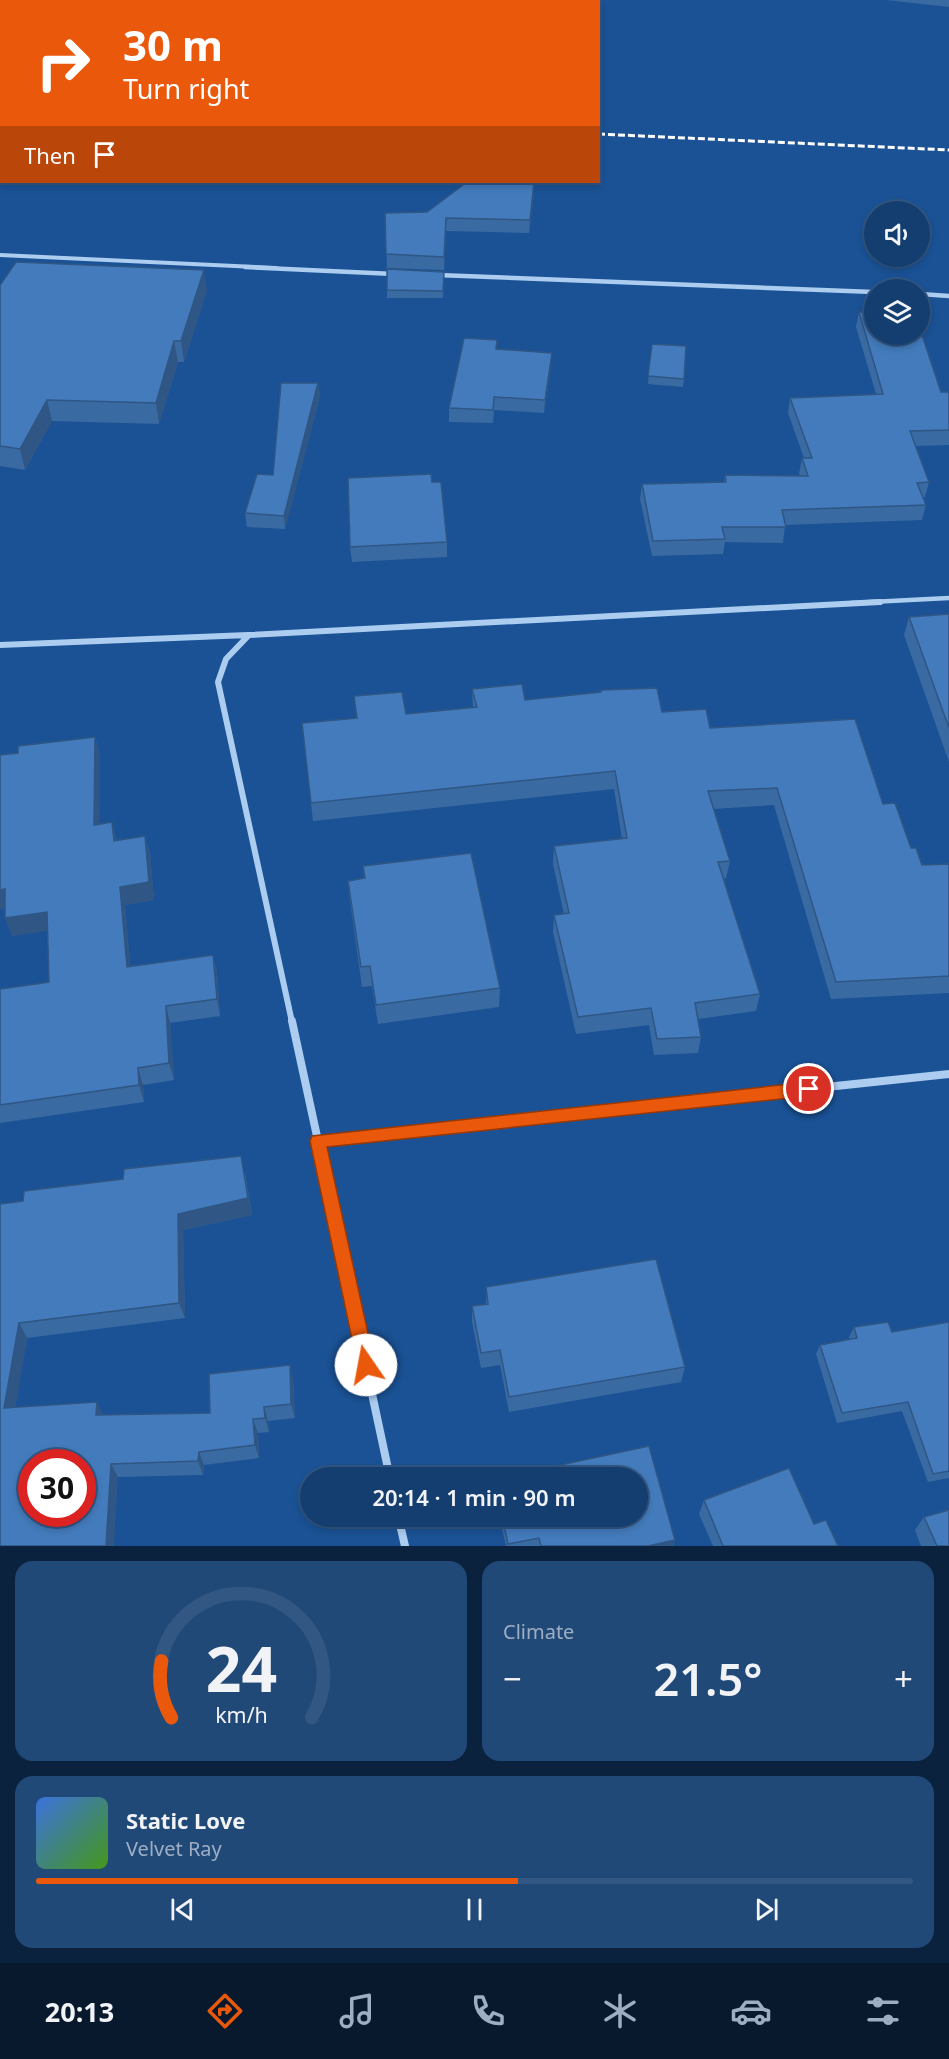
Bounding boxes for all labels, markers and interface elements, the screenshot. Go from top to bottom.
text: 30 m [123,16,223,73]
icon: right [24,24,102,102]
text: Turn right [123,70,249,107]
icon: arrive [88,138,121,171]
text: Then [24,140,76,170]
map controls [864,201,930,345]
button: sound [864,201,930,267]
button: layers [864,279,930,345]
pin [783,1063,834,1114]
icon: arrive [792,1072,825,1105]
position arrow [334,1333,398,1397]
speed limit sign: 30 [18,1449,96,1527]
text: 20:14 · 1 min · 90 m [372,1482,576,1512]
text: Climate [503,1618,574,1645]
text: 24 [205,1625,277,1710]
text: 21.5° [654,1648,762,1709]
text: − [503,1656,522,1701]
text: + [894,1656,913,1701]
text: km/h [215,1700,267,1729]
text: Static Love [126,1805,245,1835]
text: Velvet Ray [126,1835,222,1862]
icon: previous [166,1893,199,1926]
icon: pause [458,1893,491,1926]
icon: next [750,1893,783,1926]
icon: directions [204,1990,246,2032]
icon: music [336,1990,378,2032]
icon: phone [467,1990,509,2032]
icon: climate [599,1990,641,2032]
icon: car [730,1990,772,2032]
icon: filters [862,1990,904,2032]
text: 20:13 [45,1993,114,2030]

